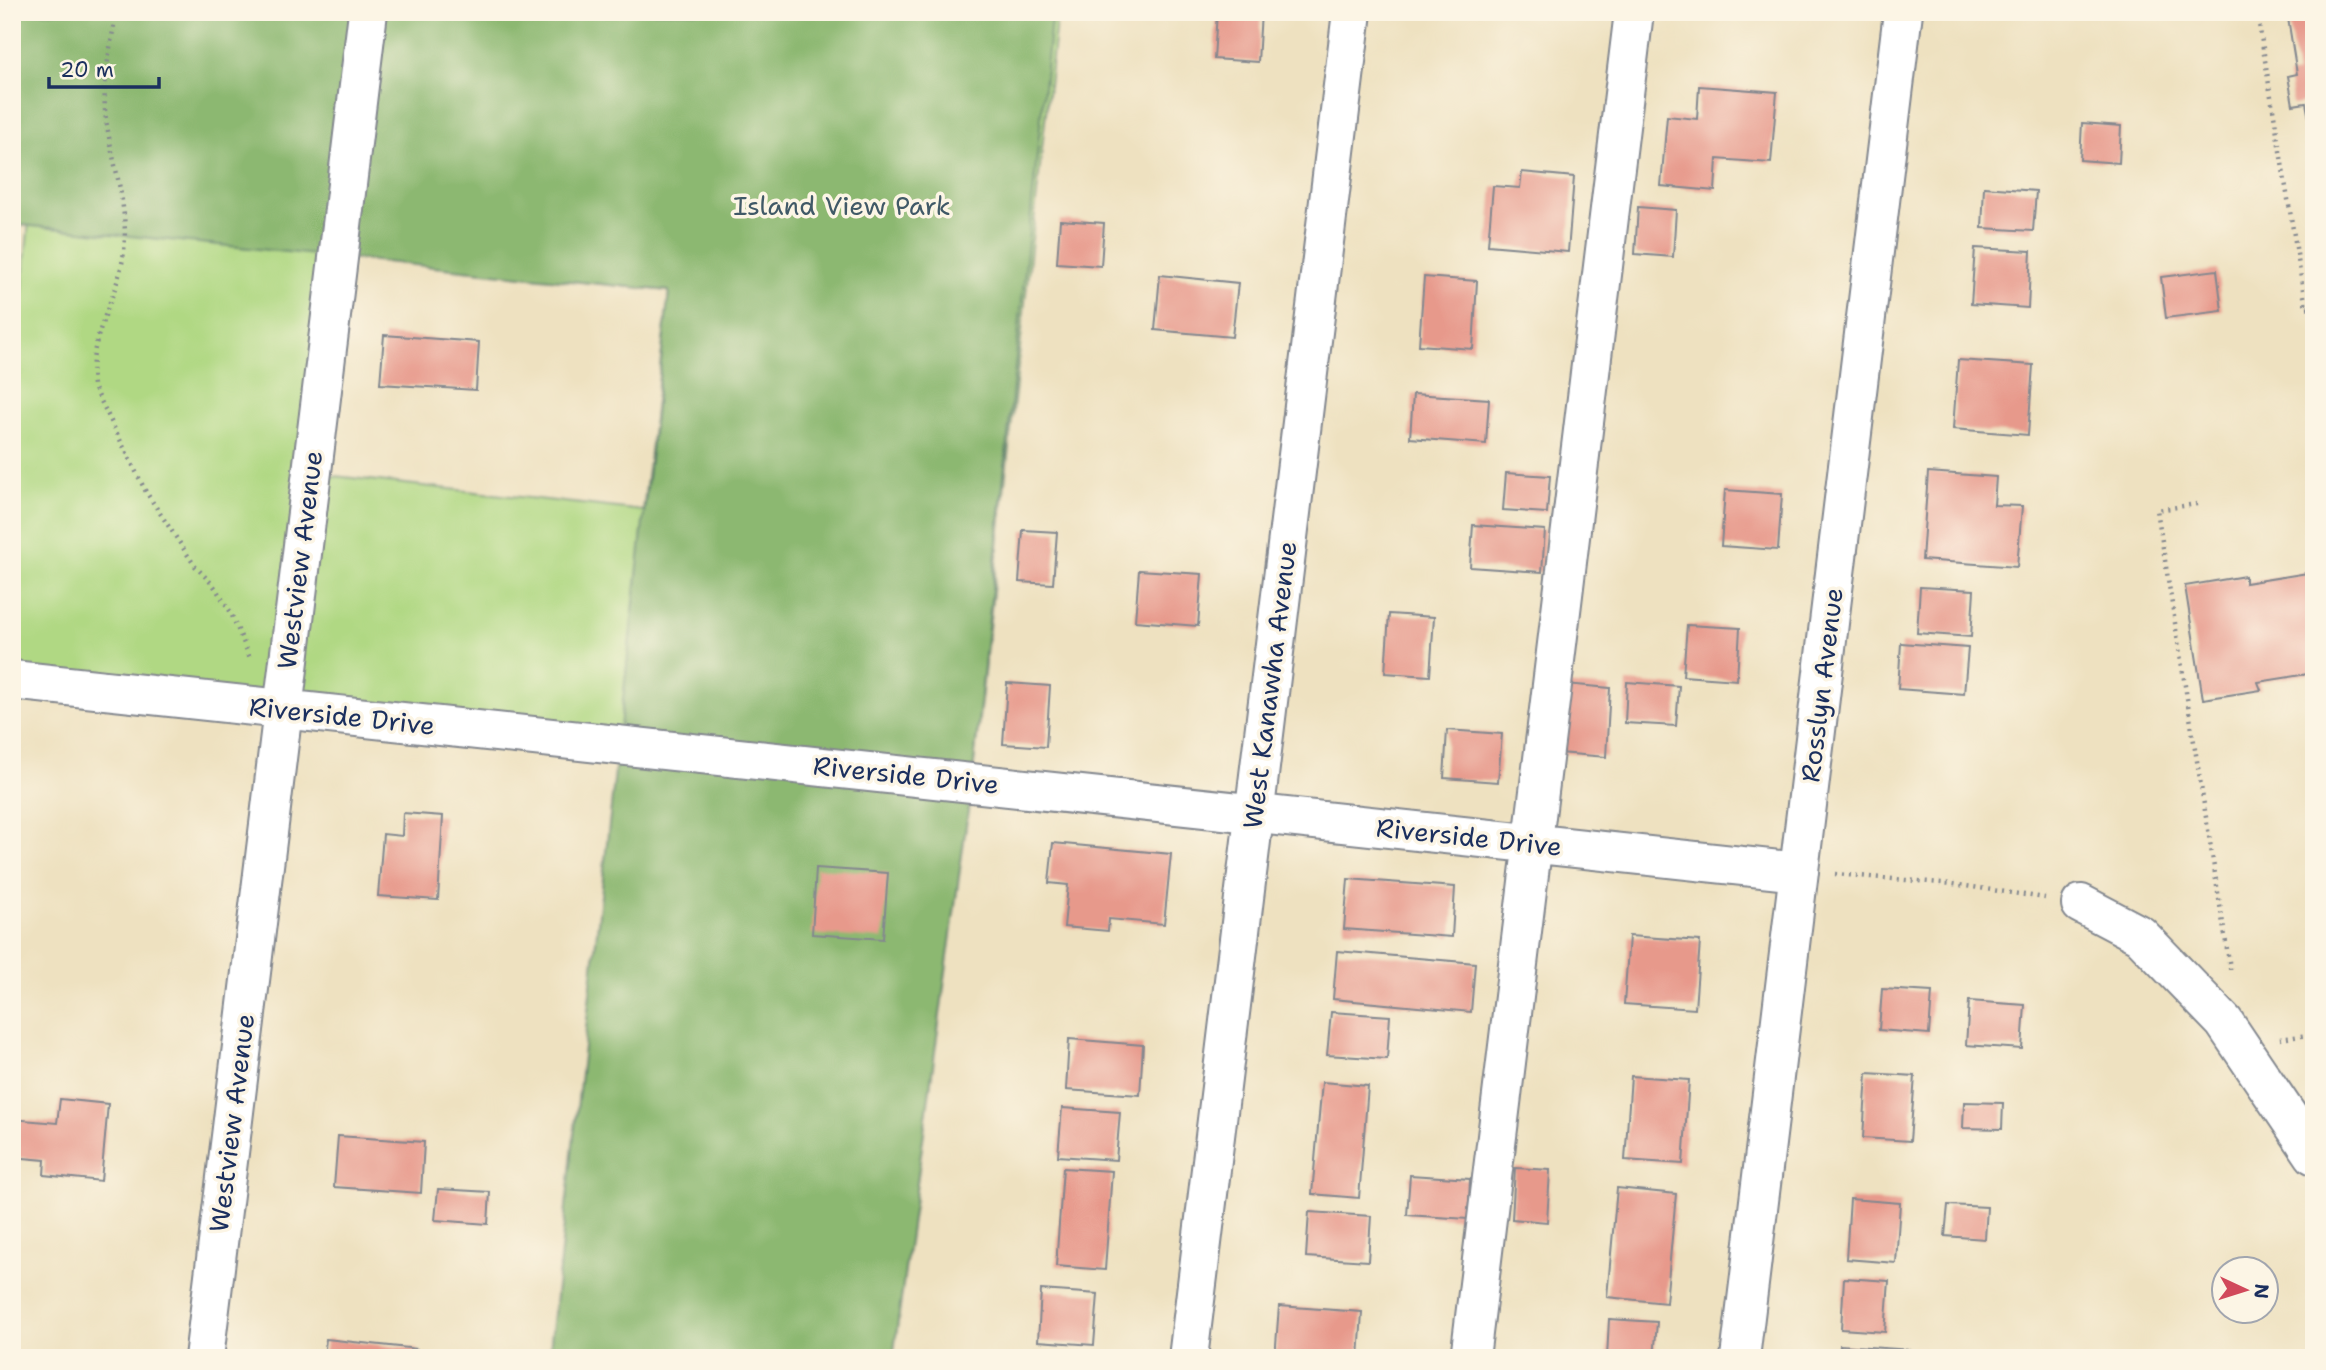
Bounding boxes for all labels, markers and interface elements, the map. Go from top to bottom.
scale bar [49,46,159,90]
text: 20 m [60,56,114,84]
park label: Island View Park [733,188,951,223]
street label: Westview Avenue [269,449,330,671]
street label: West Kanawha Avenue [1234,539,1305,831]
street label: Rosslyn Avenue [1792,586,1851,784]
street label: Riverside Drive [247,688,437,743]
street label: Riverside Drive [811,747,1001,802]
street label: Riverside Drive [1374,809,1564,864]
street label: Westview Avenue [201,1012,262,1234]
north arrow [2210,1254,2280,1324]
text: N [2248,1283,2274,1300]

